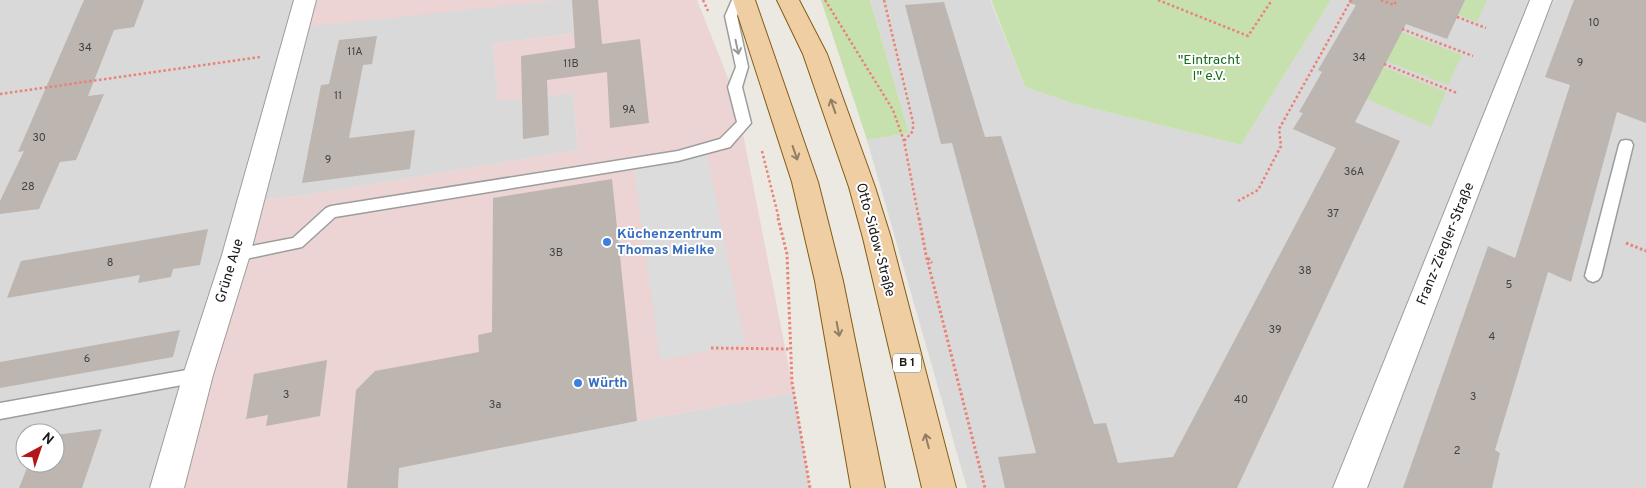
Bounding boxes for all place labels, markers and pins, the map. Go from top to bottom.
place label: Küchenzentrum Thomas Mielke [617,226,722,259]
marker: Küchenzentrum Thomas Mielke [601,236,613,248]
place label: Würth [588,375,628,392]
marker: Würth [572,377,584,389]

